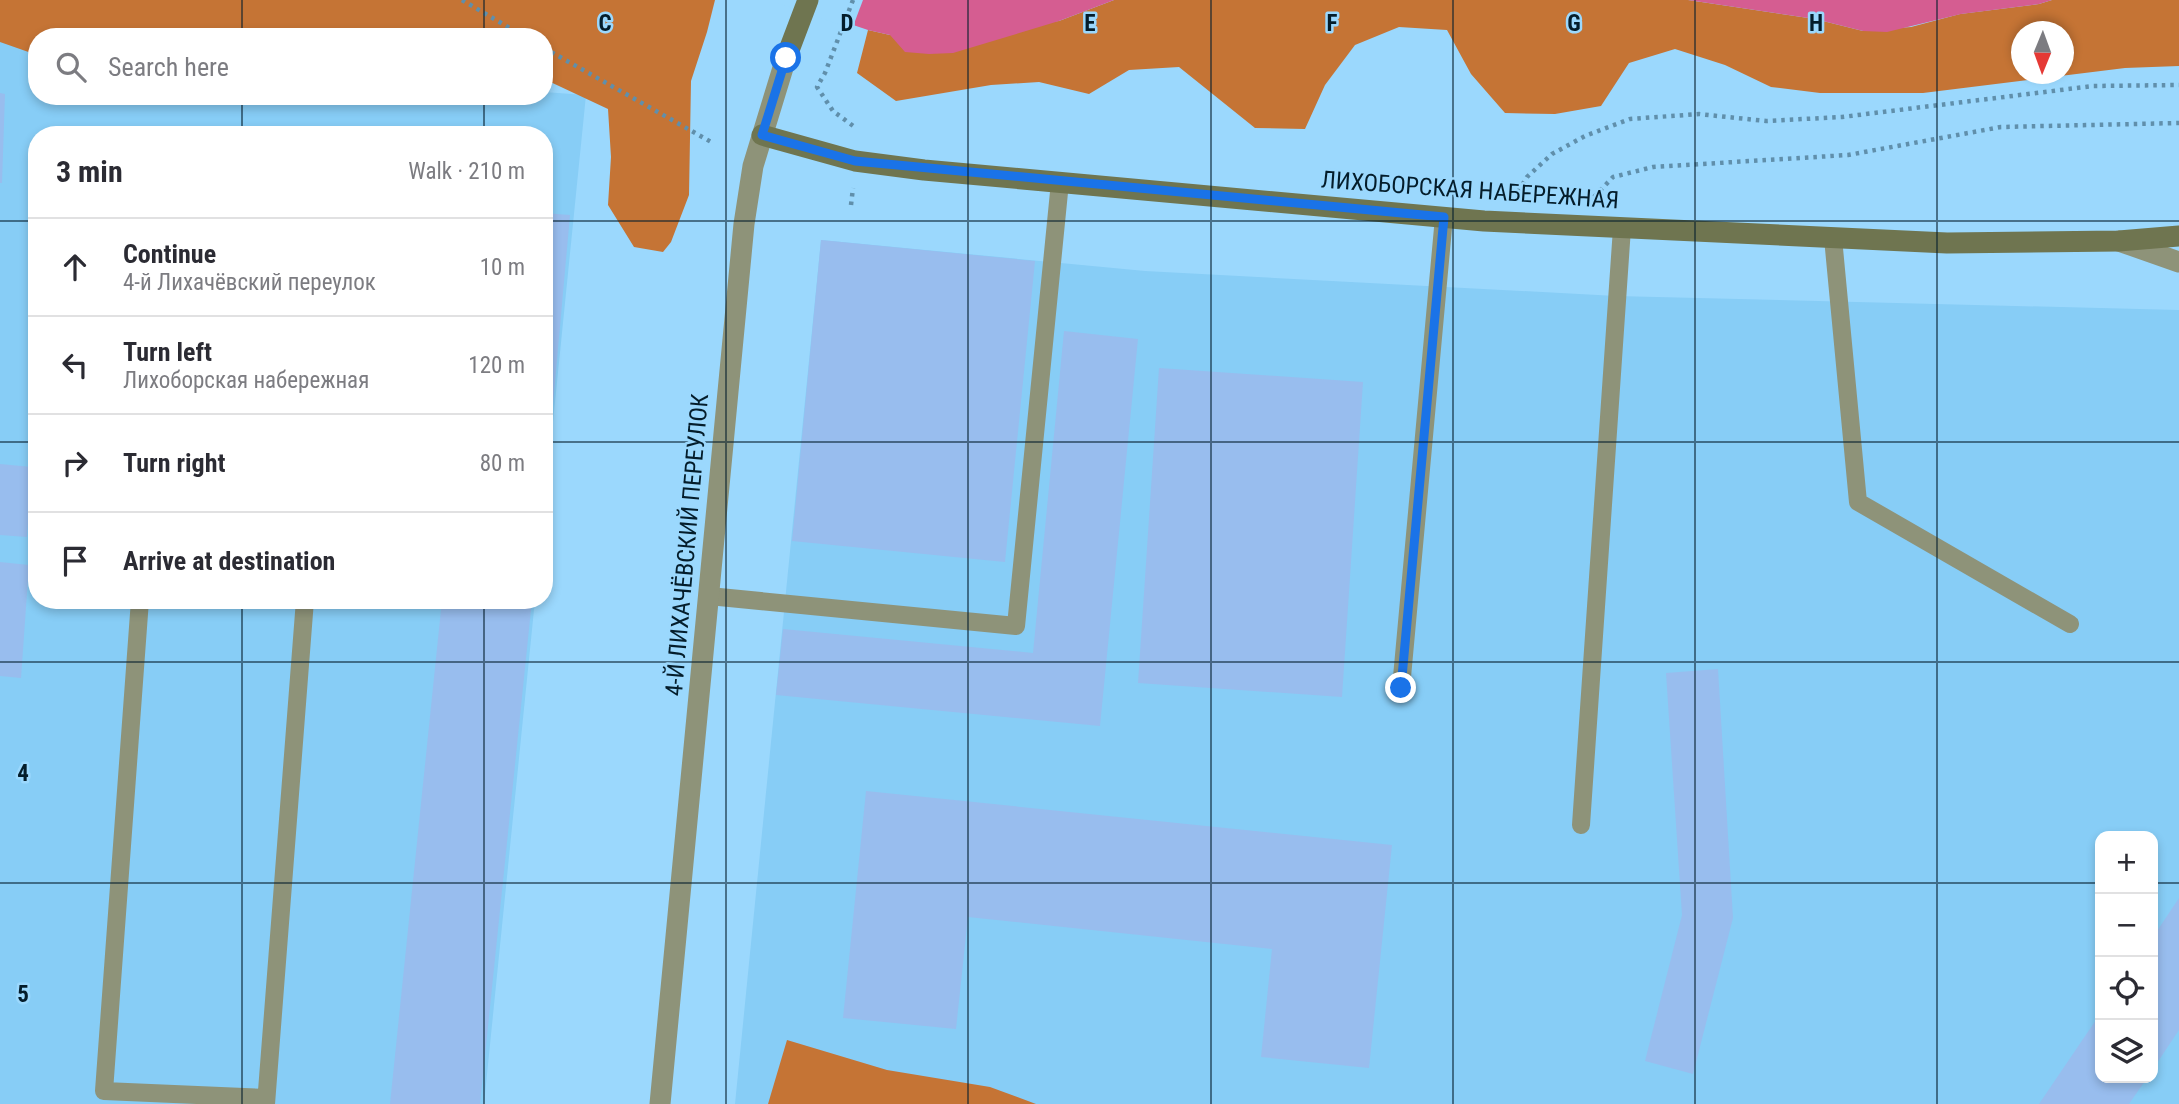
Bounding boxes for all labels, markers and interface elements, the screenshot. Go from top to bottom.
text: C [598,10,612,37]
text: D [841,10,854,37]
text: E [1084,10,1096,37]
text: F [1327,10,1338,37]
text: G [1567,10,1581,37]
text: H [1809,10,1823,37]
north arrow [2011,21,2074,84]
search box [28,28,553,105]
route start [770,42,801,73]
icon: search [52,48,90,86]
text: Search here [108,52,229,82]
text: 3 min [56,154,123,189]
text: Walk · 210 m [408,158,525,185]
street label: ЛИХОБОРСКАЯ НАБЕРЕЖНАЯ [1320,166,1620,214]
text: Continue [123,239,216,269]
icon: ahead [56,248,94,286]
text: 10 m [480,254,525,281]
text: 4-й Лихачёвский переулок [123,269,376,296]
text: Turn left [123,337,212,367]
icon: left [56,346,94,384]
text: 120 m [468,352,525,379]
text: Лихоборская набережная [123,367,369,394]
street label: 4-Й ЛИХАЧЁВСКИЙ ПЕРЕУЛОК [660,392,714,697]
icon: right [56,444,94,482]
text: Turn right [123,448,225,478]
text: 80 m [480,450,525,477]
icon: arrive [56,542,94,580]
text: Arrive at destination [123,546,335,576]
route end [1385,672,1416,703]
text: 4 [17,760,29,787]
map controls [2095,831,2158,1083]
button: + [2095,831,2158,894]
button: − [2095,894,2158,957]
button: locate [2095,957,2158,1020]
text: 5 [17,981,29,1008]
button: layers [2095,1020,2158,1083]

